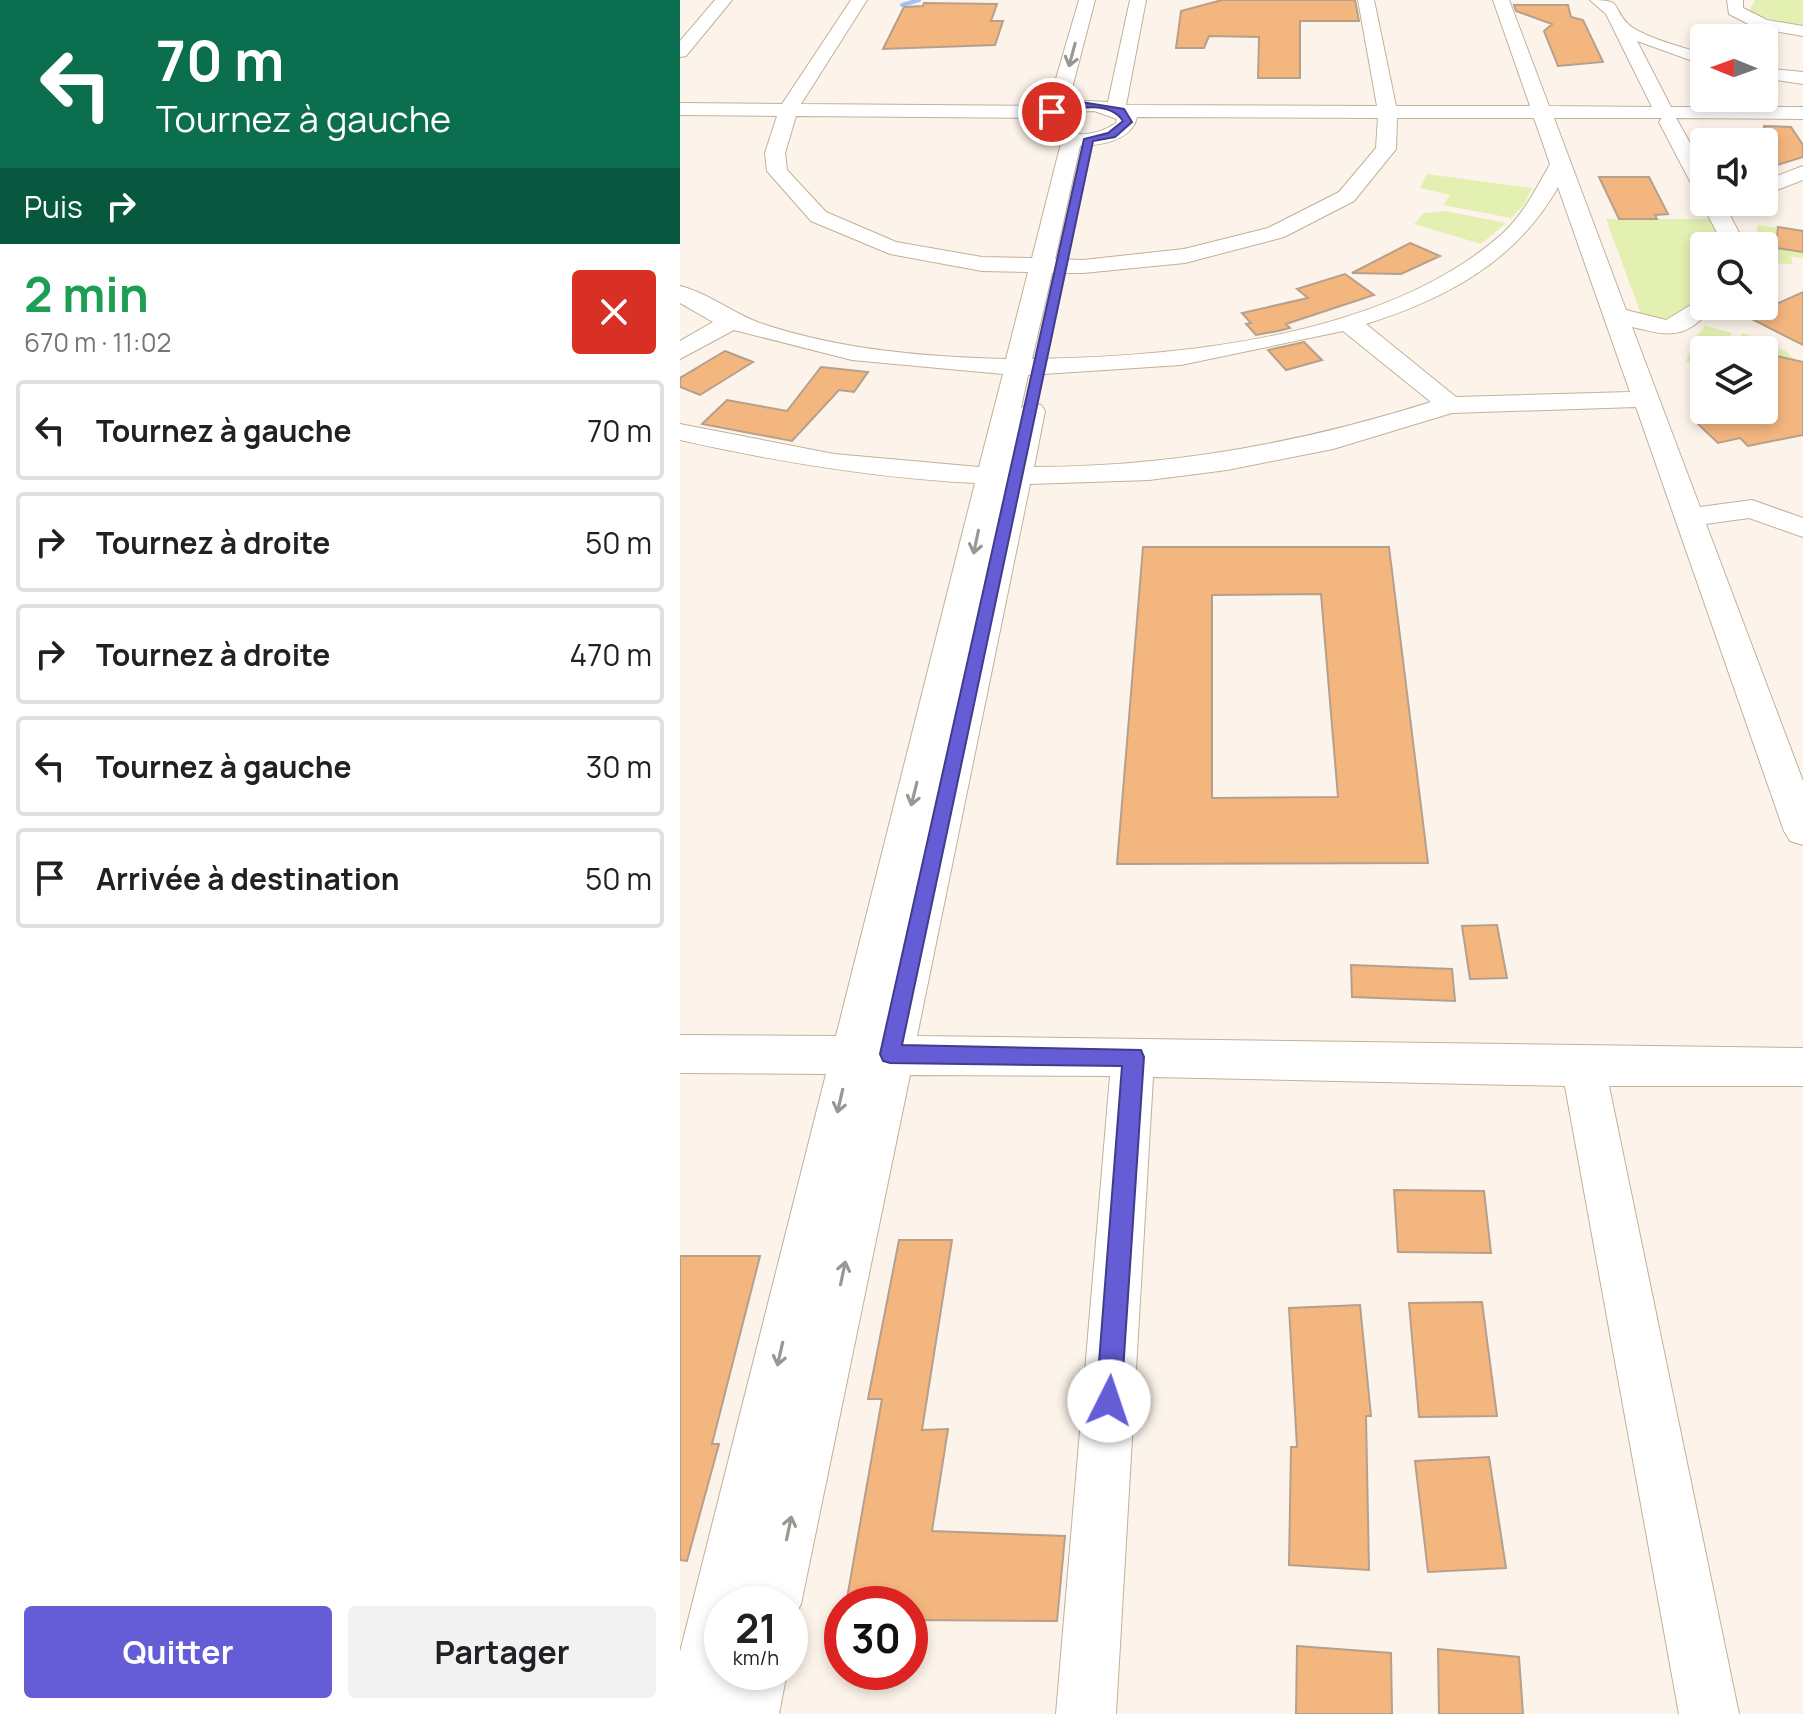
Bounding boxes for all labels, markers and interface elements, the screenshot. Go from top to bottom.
text: 70 m [156,21,284,98]
north arrow [1690,24,1778,112]
map controls [1690,24,1778,424]
icon: left [24,32,128,136]
one-way arrow [1064,41,1079,67]
pin [1018,78,1086,146]
icon: arrive [1030,90,1074,134]
text: Tournez à gauche [156,94,451,143]
button: sound [1690,128,1778,216]
icon: right [99,184,143,228]
text: Puis [24,186,83,227]
button: search [1690,232,1778,320]
text: 2 min [24,261,149,326]
button: close [572,270,656,354]
text: 670 m · 11:02 [24,324,171,360]
button: layers [1690,336,1778,424]
icon: left [28,408,72,452]
text: Tournez à gauche [96,410,352,451]
text: 70 m [587,410,652,451]
icon: right [28,520,72,564]
text: Tournez à droite [96,522,330,563]
text: 50 m [585,522,652,563]
one-way arrow [968,528,983,554]
icon: right [28,632,72,676]
text: Tournez à droite [96,634,330,675]
text: 470 m [570,634,652,675]
icon: left [28,744,72,788]
text: Tournez à gauche [96,746,352,787]
text: 30 m [586,746,652,787]
one-way arrow [906,781,921,807]
icon: arrive [28,856,72,900]
text: Arrivée à destination [96,858,399,899]
text: 50 m [585,858,652,899]
one-way arrow [832,1088,847,1114]
one-way arrow [836,1261,851,1287]
one-way arrow [771,1341,786,1367]
position arrow [1067,1359,1151,1443]
one-way arrow [782,1515,797,1541]
speed limit sign: 30 [824,1586,928,1690]
text: 21 [735,1600,777,1655]
button: Quitter [24,1606,332,1698]
button: Partager [348,1606,656,1698]
text: km/h [733,1644,779,1671]

